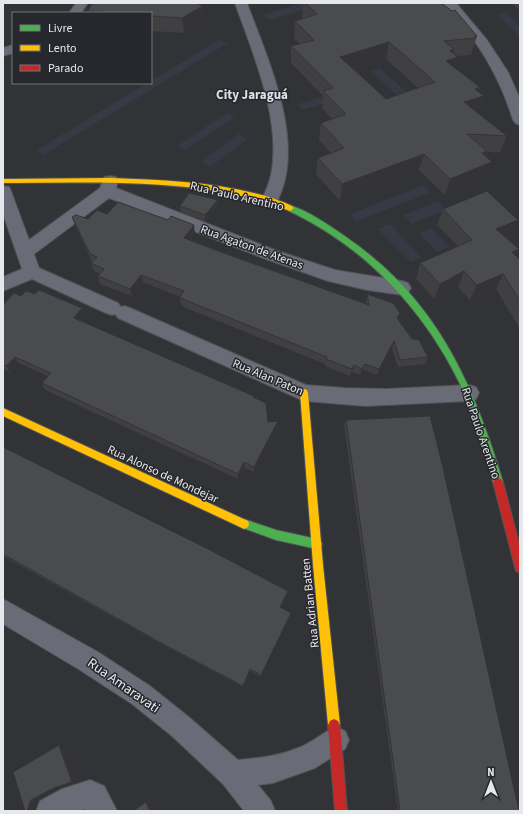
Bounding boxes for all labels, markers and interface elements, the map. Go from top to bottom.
legend [12,12,152,84]
text: Livre [48,20,72,37]
text: Lento [48,40,77,57]
text: Parado [48,60,83,77]
district label: City Jaraguá [216,86,288,104]
street label: Rua Paulo Arentino [188,177,285,216]
street label: Rua Agaton de Atenas [198,221,306,274]
street label: Rua Alan Paton [230,355,306,400]
street label: Rua Paulo Arentino [457,385,504,481]
street label: Rua Alonso de Mondejar [104,441,222,508]
street label: Rua Adrian Batten [297,557,324,649]
street label: Rua Amaravati [83,653,164,718]
north arrow [471,762,511,802]
text: N [487,765,495,780]

